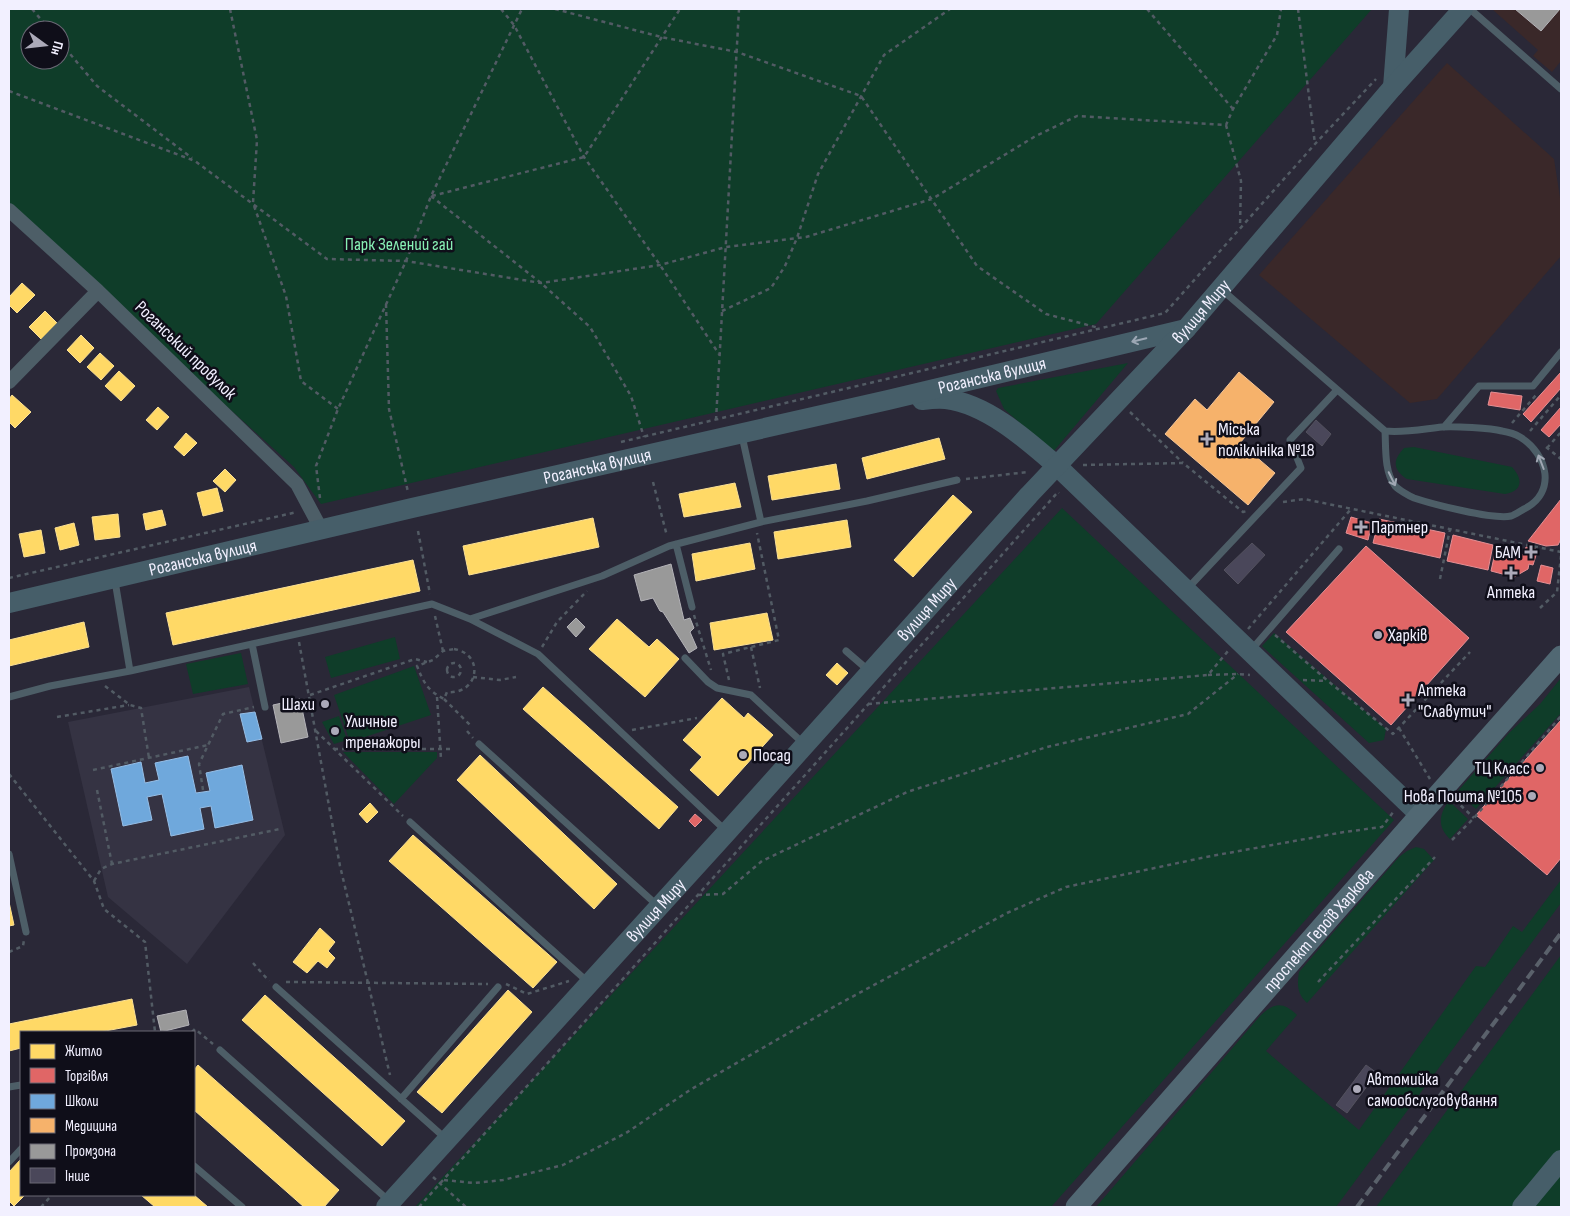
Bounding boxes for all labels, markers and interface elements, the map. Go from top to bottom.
north arrow [20,20,70,70]
text: Пн [47,39,67,57]
park label: Парк Зелений гай [345,234,453,255]
street label: вулиця Миру [1168,275,1235,348]
street label: Роганський провулок [131,297,241,404]
one-way arrow [1131,336,1147,345]
street label: Роганська вулиця [936,353,1048,399]
place label: Міська поліклініка №18 [1218,419,1315,461]
marker: Міська поліклініка №18 [1200,432,1214,446]
street label: Роганська вулиця [541,444,653,489]
one-way arrow [1536,455,1545,470]
one-way arrow [1387,471,1397,486]
place label: Партнер [1371,517,1428,538]
marker: Партнер [1355,521,1367,533]
street label: Роганська вулиця [147,535,259,581]
place label: БАМ [1495,542,1521,563]
marker: БАМ [1525,546,1537,558]
marker: Аптека [1505,567,1517,579]
street label: вулиця Миру [893,573,961,646]
place label: Аптека [1486,582,1535,603]
place label: Харків [1387,625,1427,646]
marker: Харків [1372,629,1384,641]
place label: Аптека "Славутич" [1417,680,1492,722]
place label: Шахи [282,694,315,715]
marker: Аптека "Славутич" [1402,694,1414,706]
marker: Шахи [319,698,331,710]
place label: Уличные тренажоры [345,711,421,753]
marker: Уличные тренажоры [329,725,341,737]
place label: Посад [753,745,791,766]
marker: Посад [737,749,749,761]
place label: ТЦ Класс [1475,758,1530,779]
marker: ТЦ Класс [1534,762,1546,774]
place label: Нова Пошта №105 [1404,786,1522,807]
marker: Нова Пошта №105 [1526,790,1538,802]
street label: проспект Героїв Харкова [1259,865,1379,997]
street label: вулиця Миру [622,875,690,947]
legend [20,1031,195,1196]
text: Житло [65,1042,102,1061]
text: Торгівля [65,1067,108,1086]
place label: Автомийка самообслуговування [1366,1069,1497,1111]
marker: Автомийка самообслуговування [1351,1083,1363,1095]
text: Школи [65,1092,98,1111]
text: Медицина [65,1117,117,1136]
text: Промзона [65,1142,116,1161]
text: Інше [65,1167,90,1186]

